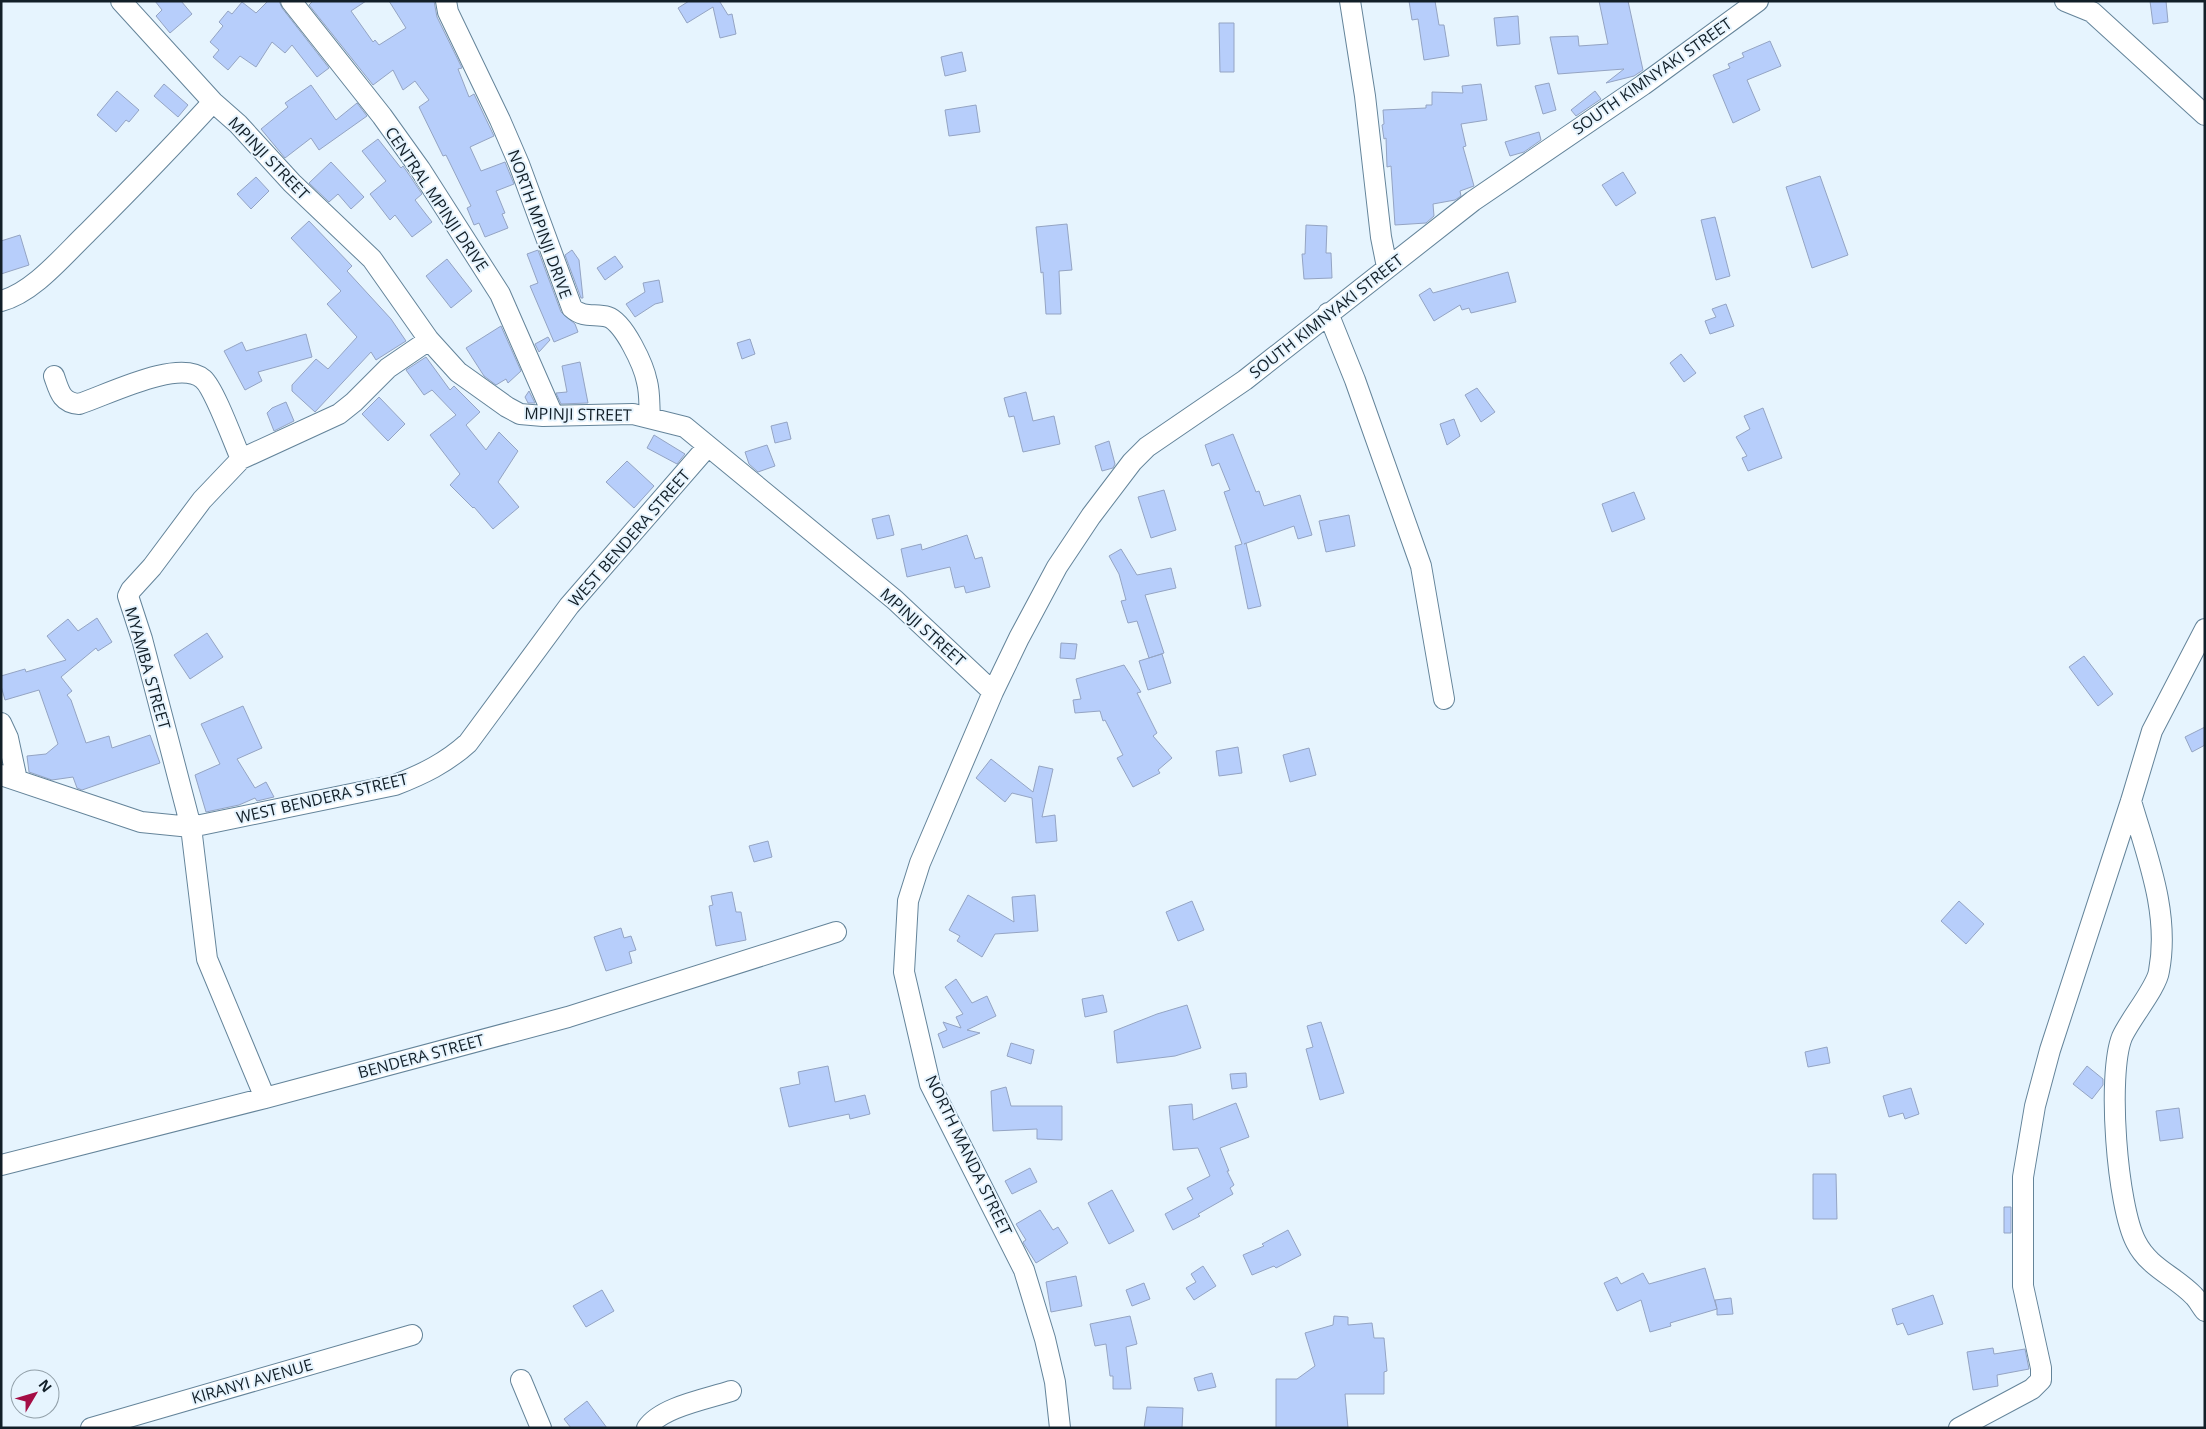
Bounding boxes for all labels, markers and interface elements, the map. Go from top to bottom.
street label: SOUTH KIMNYAKI STREET [1568,12,1736,139]
street label: MPINJI STREET [224,112,314,204]
street label: CENTRAL MPINJI DRIVE [380,122,494,276]
street label: NORTH MPINJI DRIVE [503,146,577,302]
street label: SOUTH KIMNYAKI STREET [1244,249,1408,383]
street label: MPINJI STREET [524,402,632,426]
street label: WEST BENDERA STREET [563,464,695,611]
street label: MPINJI STREET [876,583,970,671]
street label: MYAMBA STREET [120,604,176,732]
street label: WEST BENDERA STREET [234,768,410,828]
street label: BENDERA STREET [355,1029,487,1083]
street label: NORTH MANDA STREET [921,1071,1017,1239]
street label: KIRANYI AVENUE [189,1353,315,1409]
north arrow [10,1369,60,1419]
text: N [35,1375,57,1396]

